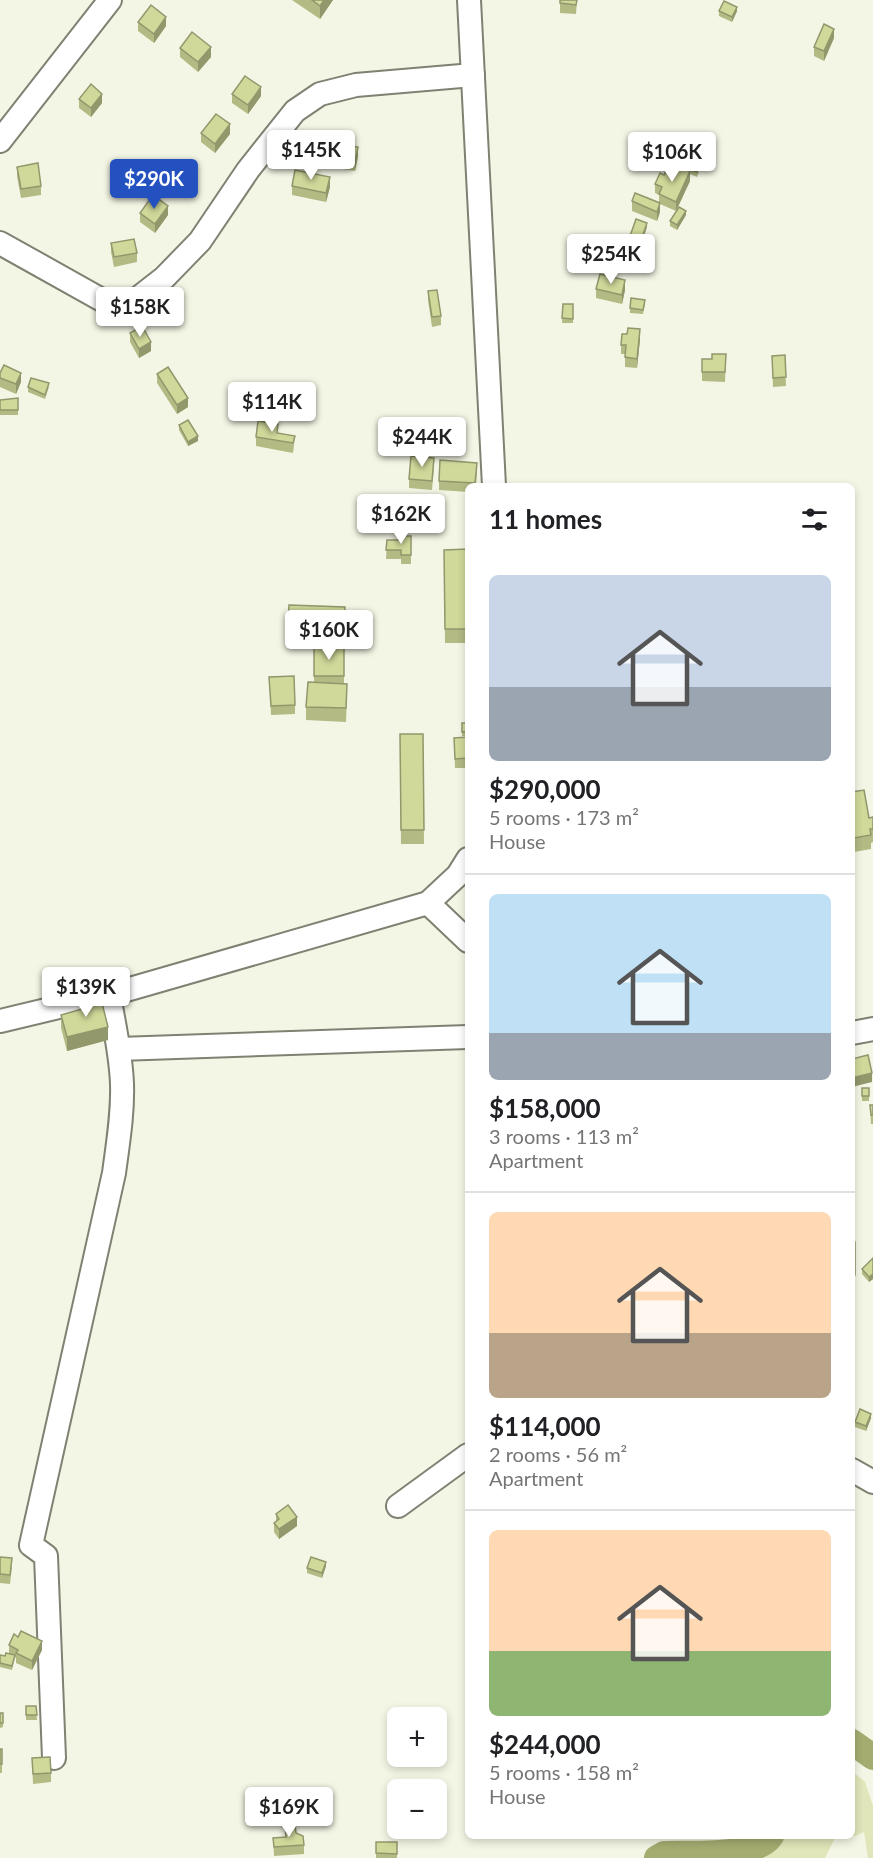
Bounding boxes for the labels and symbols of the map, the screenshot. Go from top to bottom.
pin: $145K [269,130,353,181]
pin: $106K [630,132,714,183]
pin: $290K [112,159,196,210]
pin: $254K [569,234,653,285]
pin: $158K [98,287,182,338]
pin: $114K [230,382,314,433]
pin: $244K [380,417,464,468]
pin: $162K [359,494,443,545]
pin: $160K [287,610,371,661]
pin: $139K [44,967,128,1018]
pin: $169K [247,1787,331,1838]

